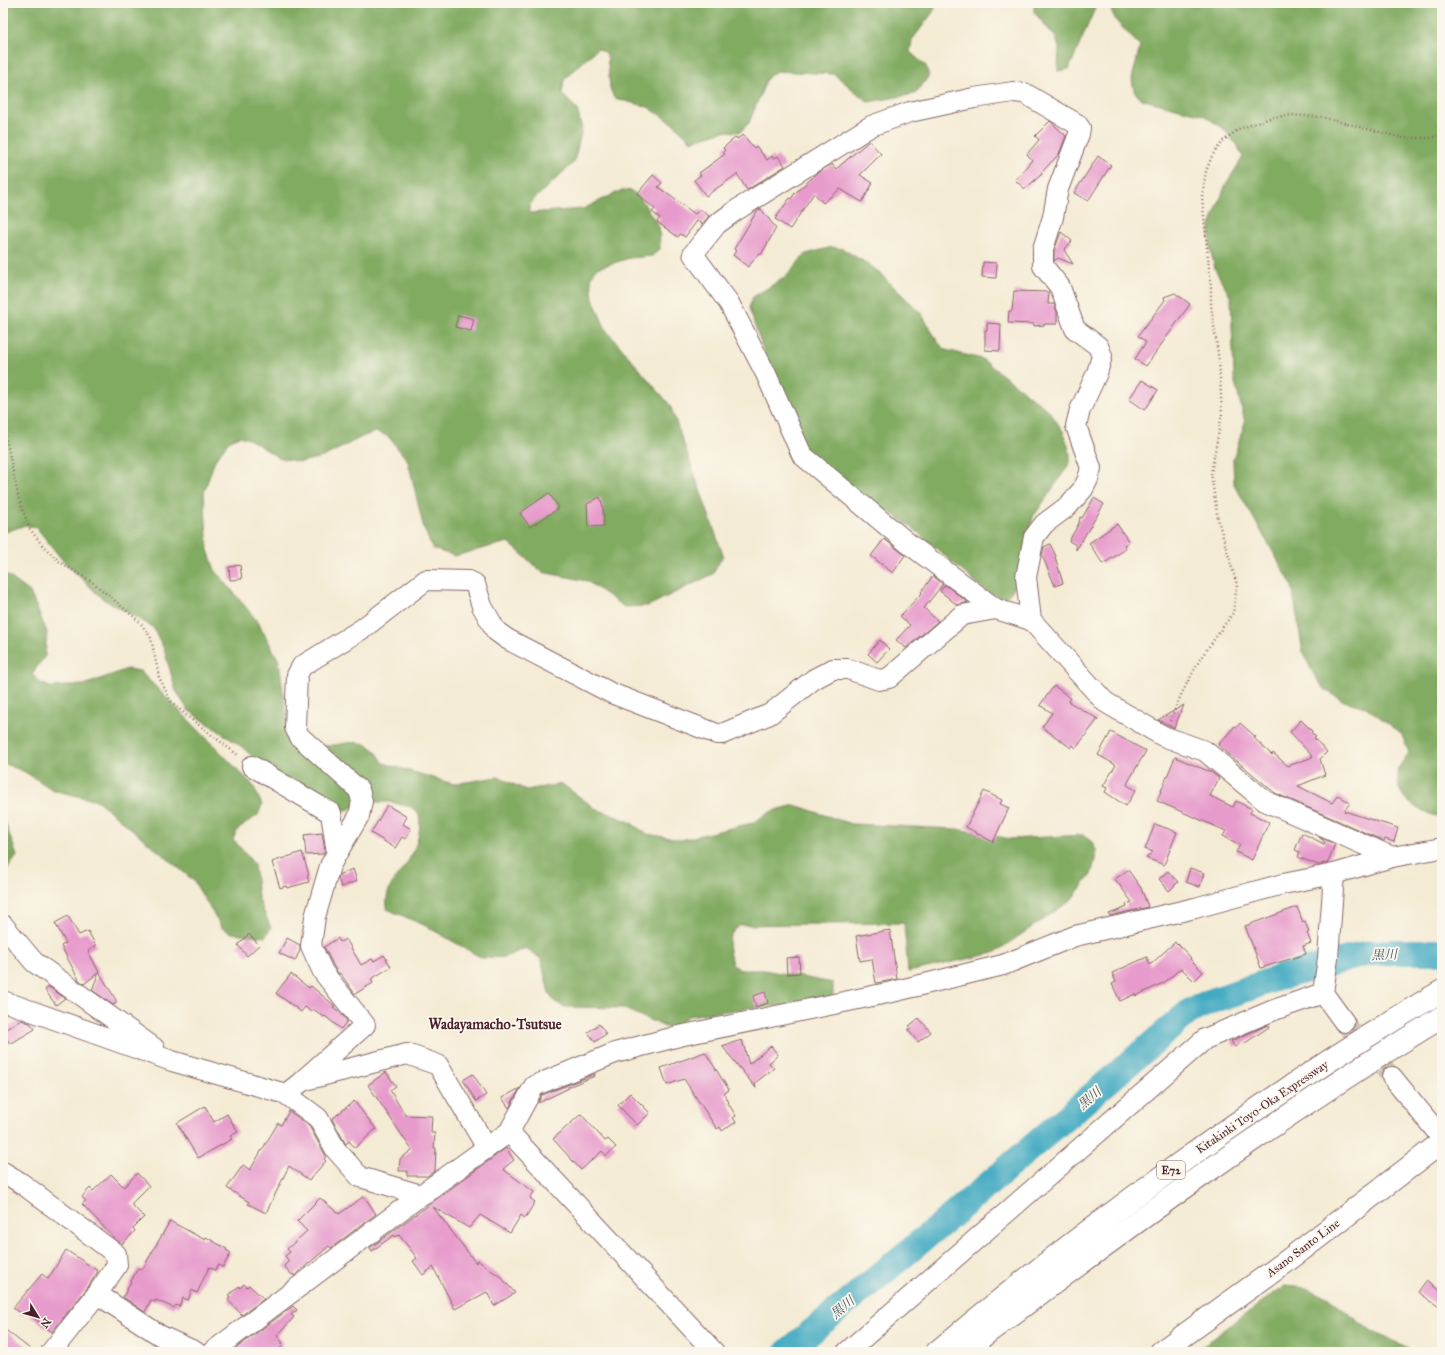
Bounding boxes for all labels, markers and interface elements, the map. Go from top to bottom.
water label: 黒川 [1371,946,1399,963]
district label: Wadayamacho-Tsutsue [428,1016,562,1034]
street label: Kitakinki Toyo-Oka Expressway [1193,1057,1331,1157]
water label: 黒川 [1075,1083,1106,1113]
road number: E72 [1157,1161,1185,1179]
street label: Asano Santo Line [1263,1216,1342,1281]
water label: 黒川 [828,1292,859,1322]
north arrow [18,1297,58,1337]
text: N [37,1315,54,1331]

